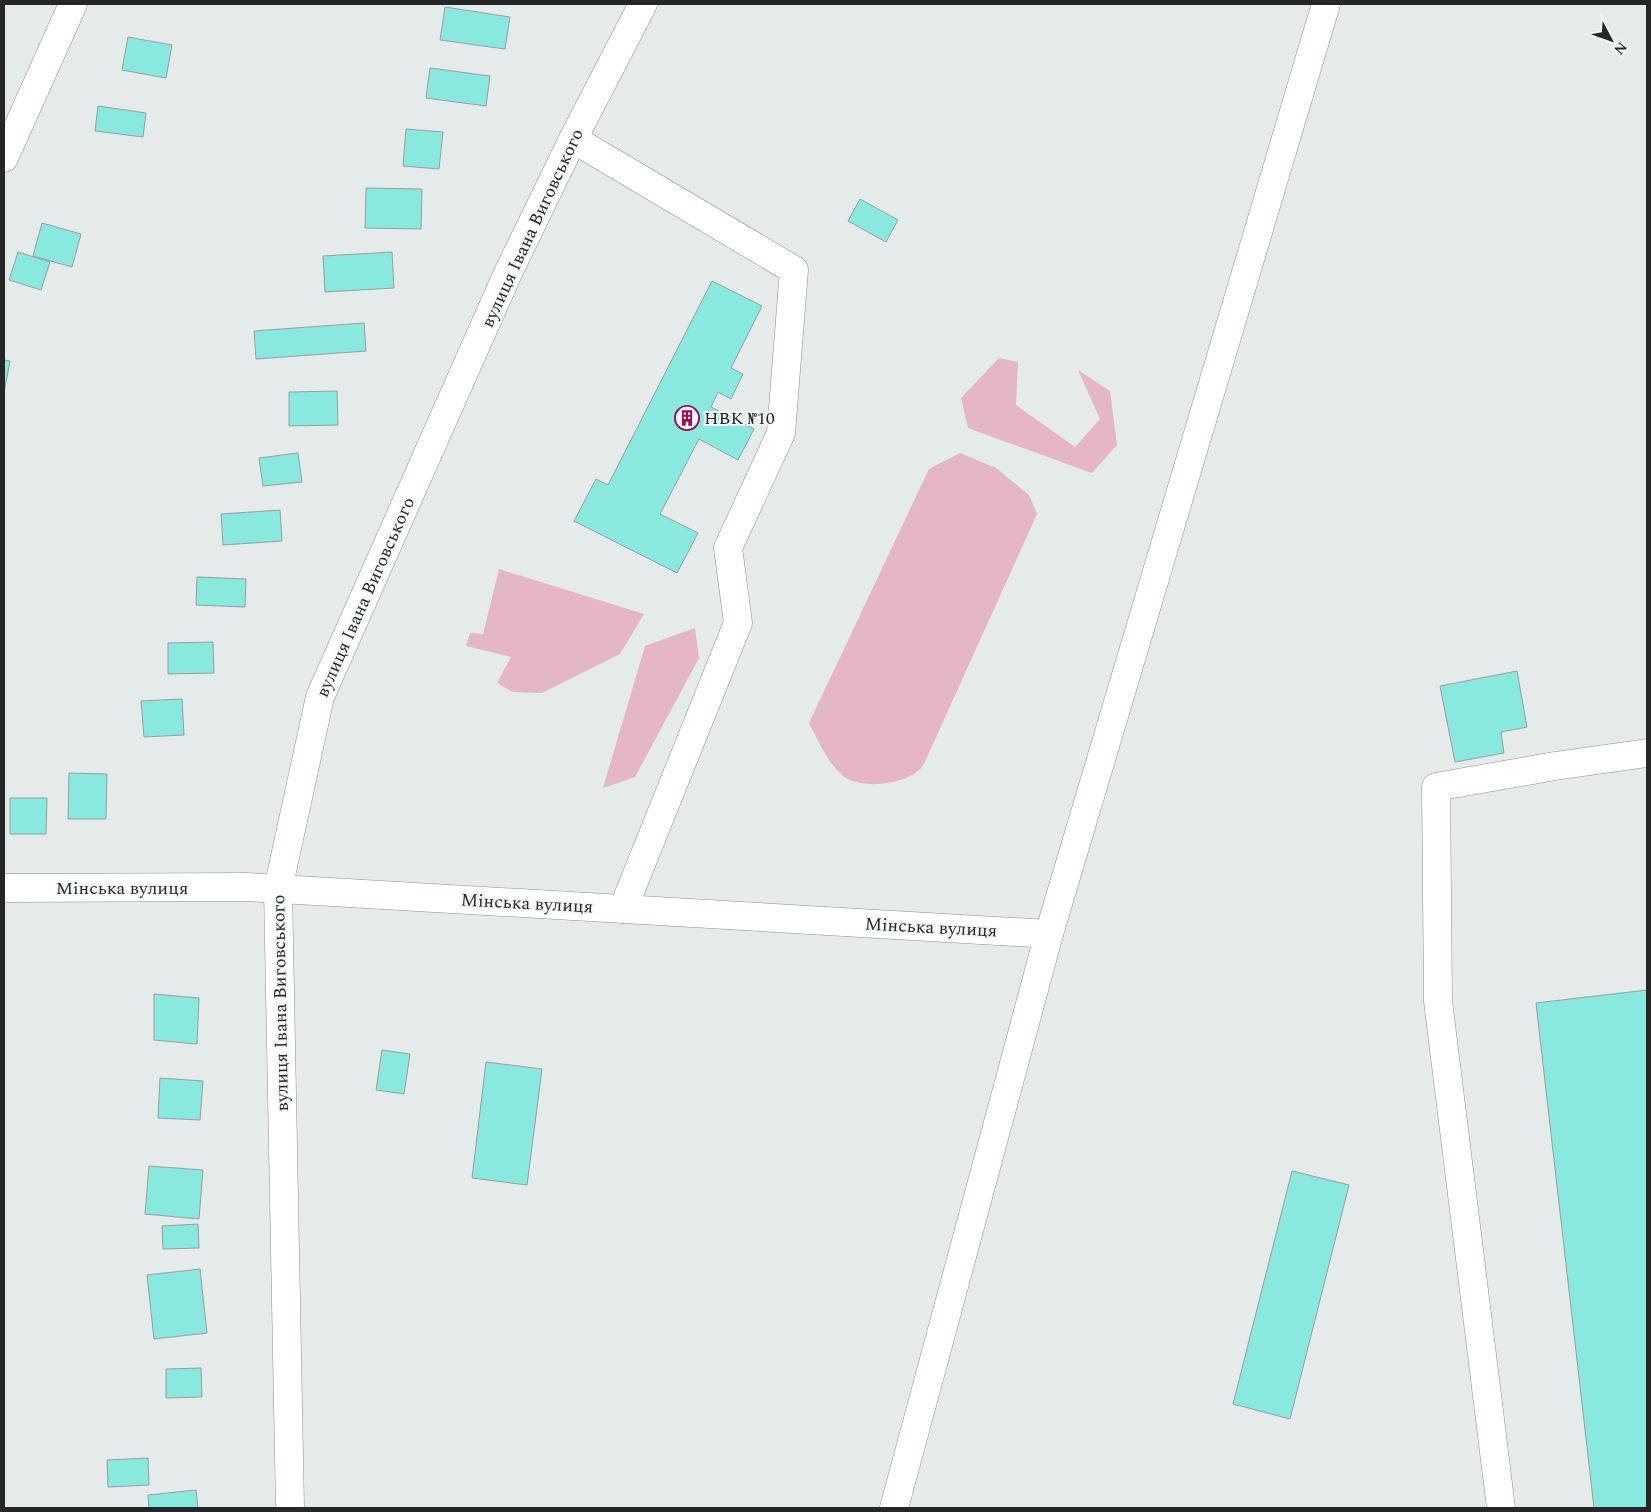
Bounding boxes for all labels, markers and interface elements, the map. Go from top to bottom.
north arrow [1586,15,1636,65]
text: N [1609,37,1632,59]
street label: вулиця Івана Виговського [474,124,591,332]
building icon: НВК №10 [674,405,700,431]
place label: НВК №10 [704,405,775,432]
street label: вулиця Івана Виговського [309,493,422,702]
street label: Мінська вулиця [56,875,188,902]
street label: Мінська вулиця [460,887,594,920]
street label: вулиця Івана Виговського [265,894,296,1112]
street label: Мінська вулиця [864,911,998,944]

